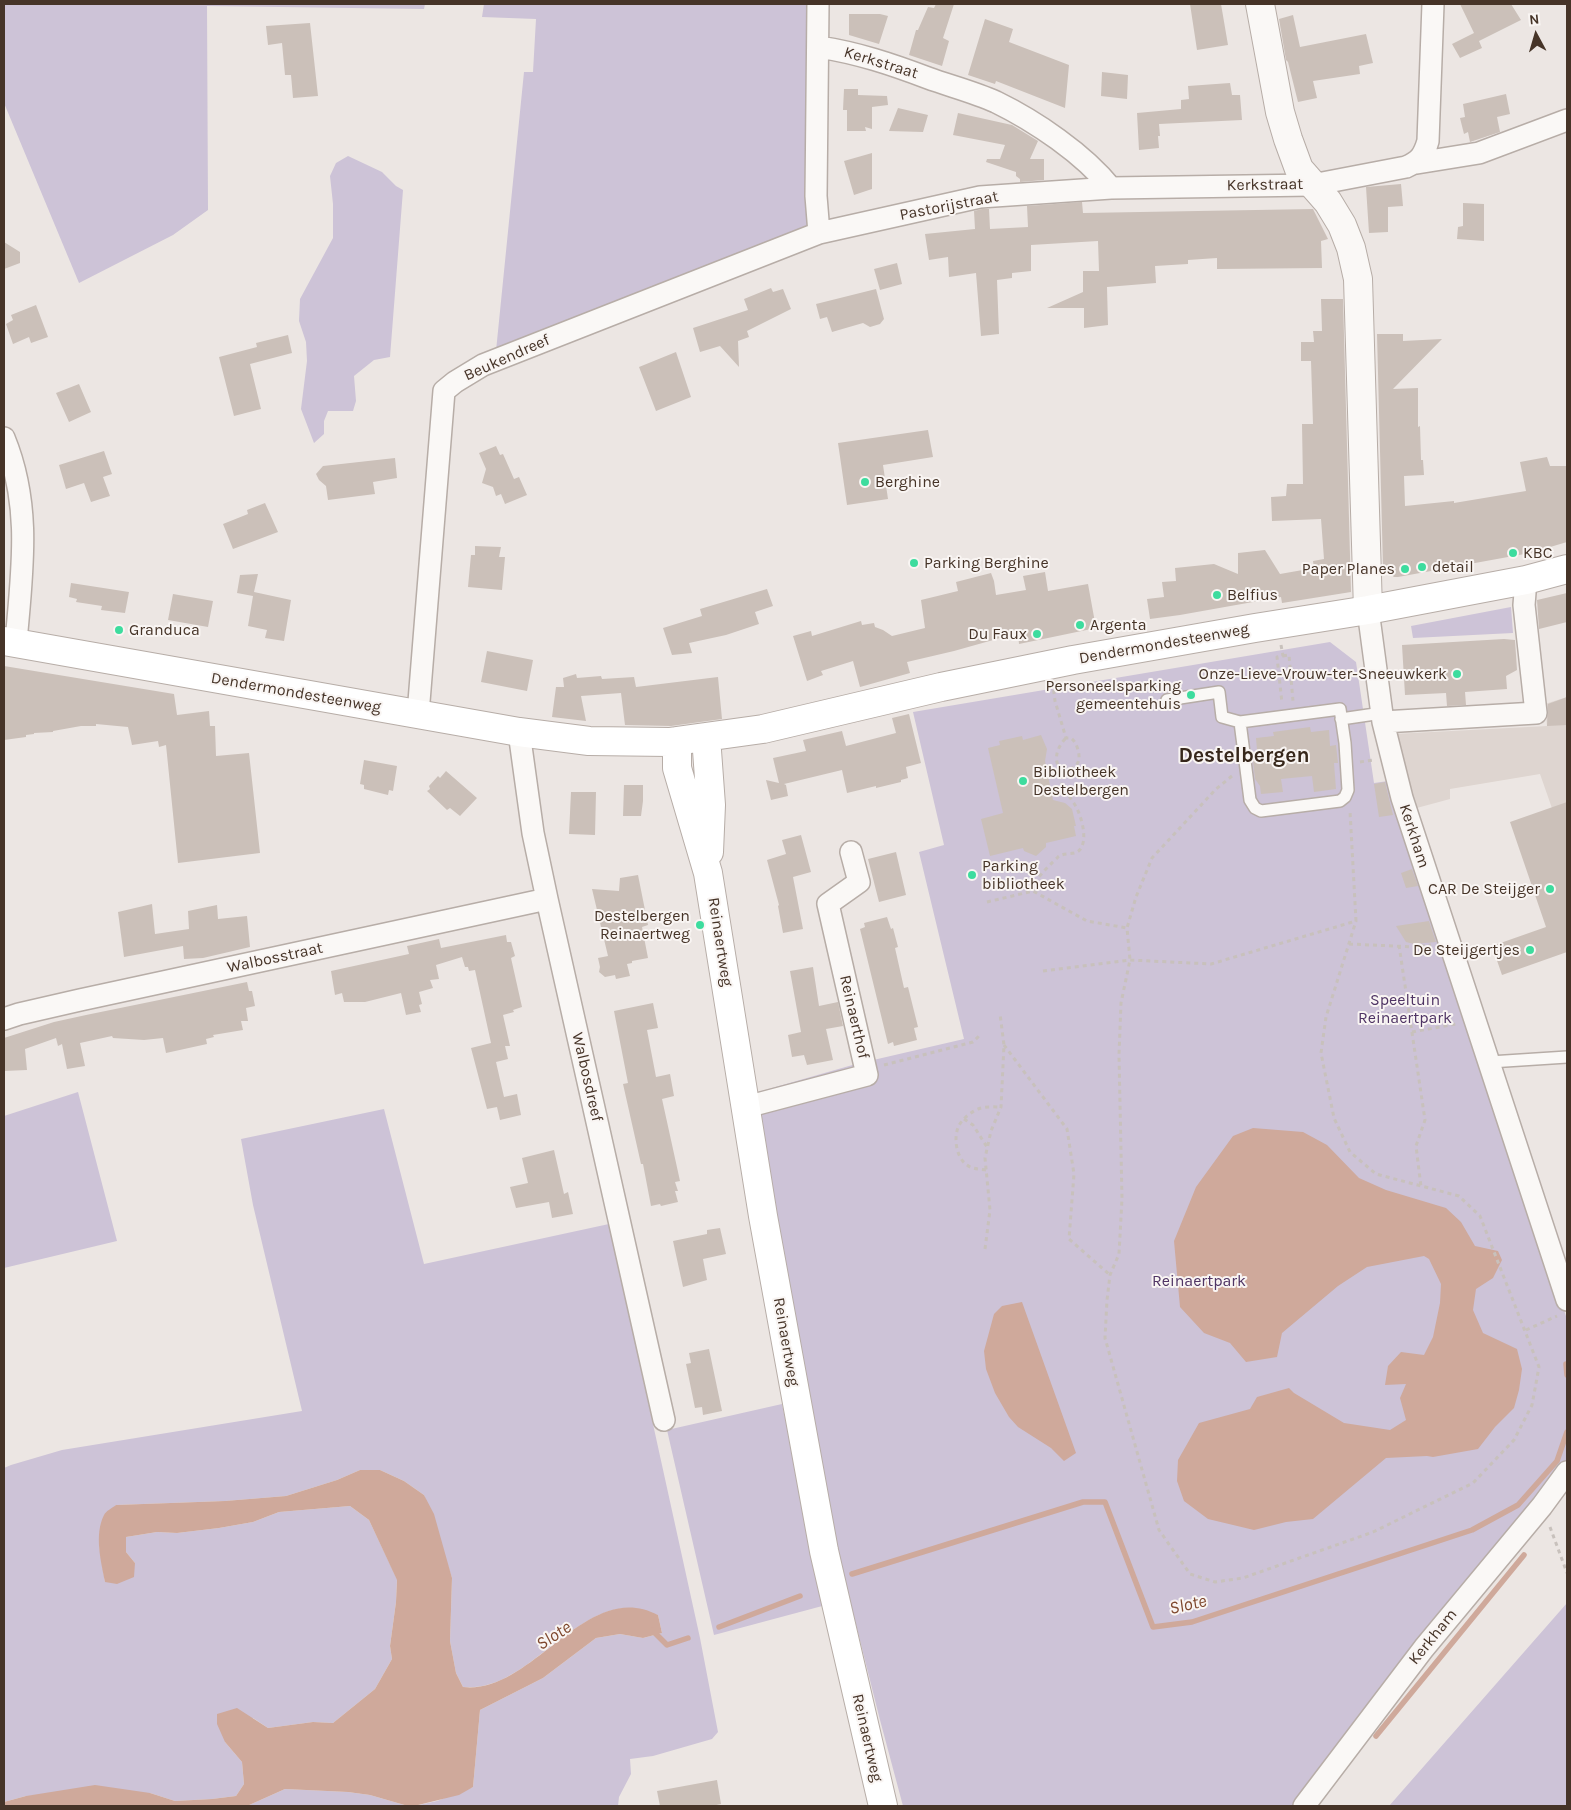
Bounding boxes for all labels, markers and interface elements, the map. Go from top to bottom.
north arrow [1511,10,1561,60]
text: N [1528,11,1540,29]
street label: Kerkstraat [842,43,920,83]
street label: Kerkstraat [1227,175,1303,195]
street label: Pastorijstraat [898,187,1000,225]
street label: Beukendreef [461,331,553,385]
place label: Berghine [875,472,940,492]
marker: Berghine [859,476,871,488]
place label: KBC [1523,543,1552,563]
marker: KBC [1507,547,1519,559]
place label: Parking Berghine [924,553,1049,573]
marker: Parking Berghine [908,557,920,569]
place label: detail [1432,557,1474,577]
place label: Paper Planes [1302,559,1395,579]
marker: detail [1416,561,1428,573]
marker: Paper Planes [1399,563,1411,575]
place label: Belfius [1227,585,1278,605]
marker: Belfius [1211,589,1223,601]
place label: Argenta [1090,615,1146,635]
marker: Argenta [1074,619,1086,631]
place label: Granduca [129,620,200,640]
street label: Dendermondesteenweg [1077,620,1251,668]
marker: Granduca [113,624,125,636]
place label: Du Faux [968,624,1027,644]
marker: Du Faux [1031,628,1043,640]
place label: Onze-Lieve-Vrouw-ter-Sneeuwkerk [1199,664,1447,684]
marker: Onze-Lieve-Vrouw-ter-Sneeuwkerk [1451,668,1463,680]
street label: Dendermondesteenweg [209,669,383,717]
place label: Personeelsparking gemeentehuis [1046,676,1181,714]
marker: Personeelsparking gemeentehuis [1185,689,1197,701]
district label: Destelbergen [1179,743,1309,769]
place label: Bibliotheek Destelbergen [1033,762,1129,800]
marker: Bibliotheek Destelbergen [1017,775,1029,787]
street label: Kerkham [1395,802,1433,870]
place label: Parking bibliotheek [982,856,1065,894]
marker: Parking bibliotheek [966,869,978,881]
place label: CAR De Steijger [1428,879,1540,899]
marker: CAR De Steijger [1544,883,1556,895]
street label: Reinaertweg [703,896,737,988]
place label: Destelbergen Reinaertweg [594,906,690,944]
marker: Destelbergen Reinaertweg [694,919,706,931]
street label: Walbosstraat [225,938,325,978]
place label: De Steijgertjes [1413,940,1520,960]
marker: De Steijgertjes [1524,944,1536,956]
street label: Reinaerthof [835,973,873,1061]
park label: Speeltuin Reinaertpark [1358,990,1452,1028]
street label: Walbosdreef [567,1031,607,1123]
park label: Reinaertpark [1152,1271,1246,1291]
street label: Reinaertweg [769,1296,803,1388]
water label: Slote [1167,1590,1209,1620]
street label: Kerkham [1405,1605,1461,1669]
water label: Slote [532,1617,576,1655]
street label: Reinaertweg [848,1692,886,1784]

